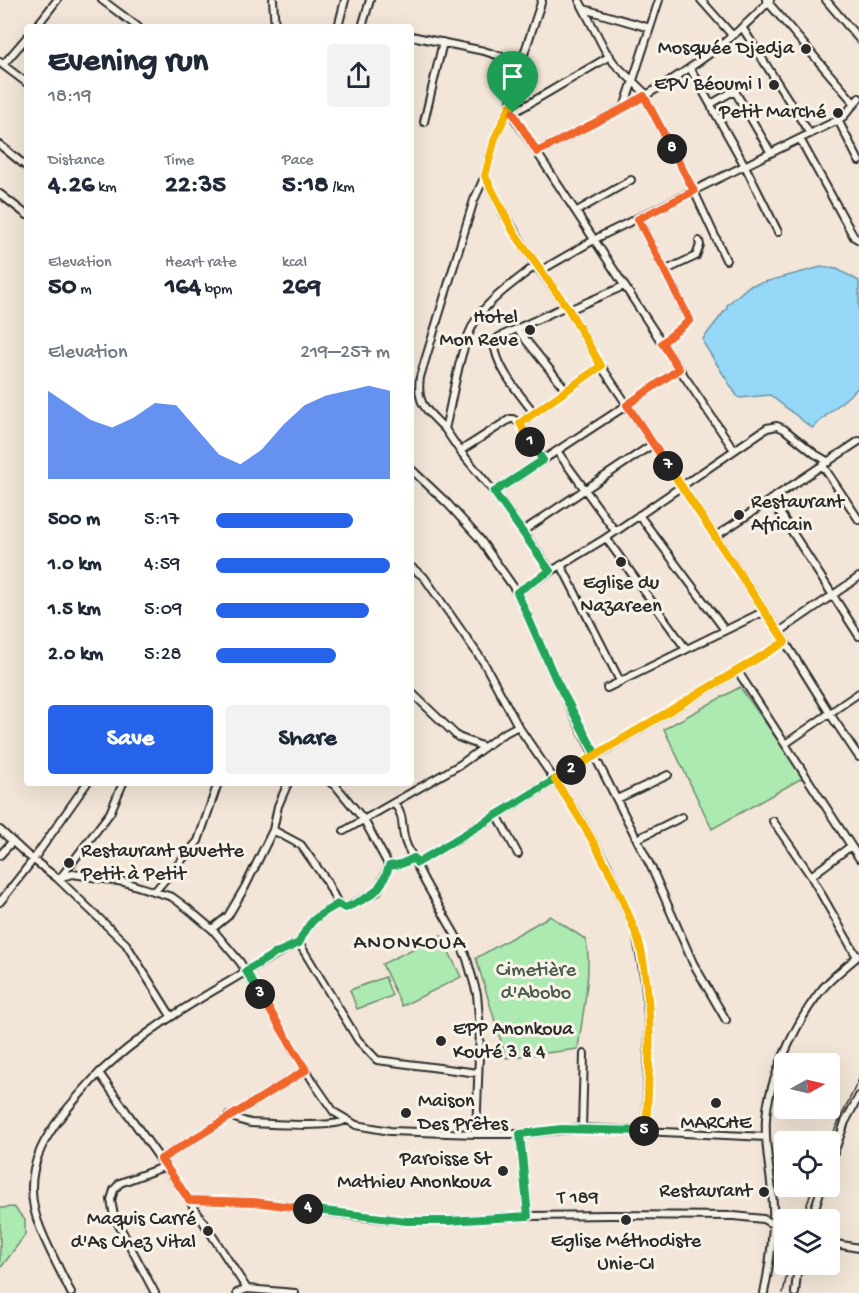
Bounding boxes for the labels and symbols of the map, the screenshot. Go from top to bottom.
place label: Mosquée Djedja [658,38,795,61]
marker: Mosquée Djedja [799,42,813,56]
pin [487,51,538,113]
place label: EPV Béoumi I [654,74,762,97]
marker: EPV Béoumi I [767,78,781,92]
place label: Petit Marché [718,102,827,125]
marker: Petit Marché [831,106,845,120]
pin: 8 [657,134,687,164]
place label: Hotel Mon Reve [440,307,519,353]
marker: Hotel Mon Reve [523,323,537,337]
pin: 1 [515,427,545,457]
pin: 7 [653,451,683,481]
place label: Restaurant Africain [751,492,846,538]
marker: Restaurant Africain [732,508,746,522]
marker: Eglise du Nazareen [614,555,628,569]
place label: Eglise du Nazareen [580,573,662,619]
pin: 2 [556,755,586,785]
place label: Restaurant Buvette Petit à Petit [80,841,244,887]
marker: Restaurant Buvette Petit à Petit [62,856,76,870]
district label: ANONKOUA [353,932,467,957]
park label: Cimetière d'Abobo [496,960,577,1006]
pin: 3 [245,979,275,1009]
place label: EPP Anonkoua Kouté 3 & 4 [453,1019,574,1065]
marker: EPP Anonkoua Kouté 3 & 4 [434,1034,448,1048]
north arrow [774,1053,840,1119]
place label: Maison Des Prêtes [416,1091,508,1137]
marker: MARCHE [709,1096,723,1110]
marker: Maison Des Prêtes [399,1106,413,1120]
place label: MARCHE [681,1113,753,1136]
pin: 5 [629,1116,659,1146]
place label: Paroisse St Mathieu Anonkoua [337,1149,493,1195]
marker: Paroisse St Mathieu Anonkoua [496,1164,510,1178]
place label: Restaurant [659,1181,754,1204]
marker: Restaurant [757,1185,771,1199]
street label: T 189 [556,1187,599,1211]
pin: 4 [293,1194,323,1224]
place label: Maquis Carré d'As Chez Vital [71,1209,197,1255]
marker: Eglise Méthodiste Unie-CI [619,1213,633,1227]
marker: Maquis Carré d'As Chez Vital [201,1224,215,1238]
place label: Eglise Méthodiste Unie-CI [551,1231,702,1277]

